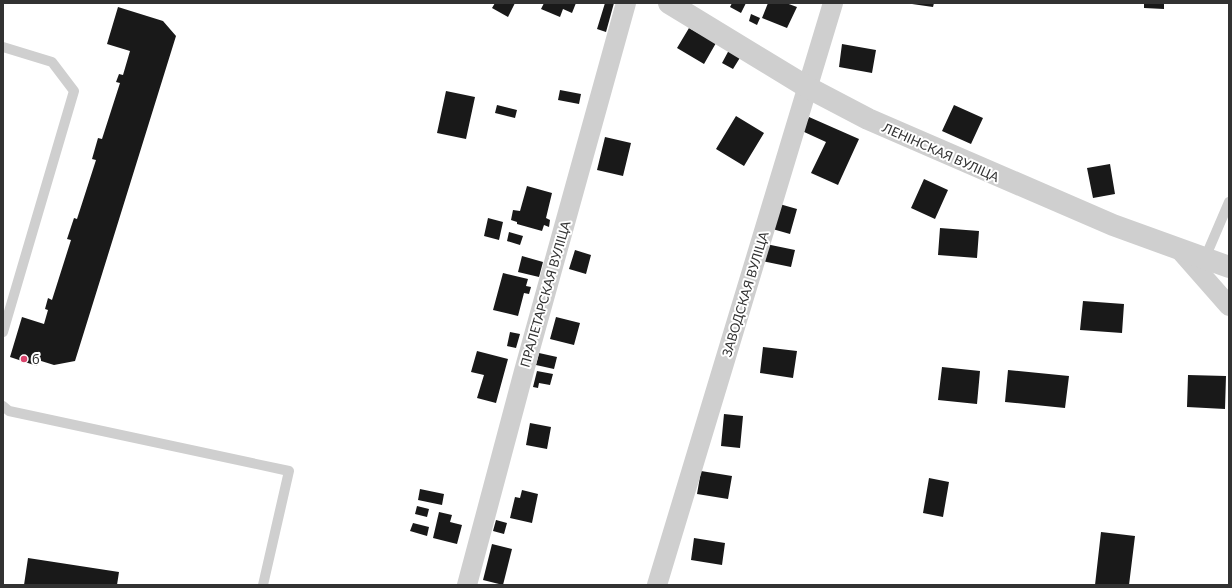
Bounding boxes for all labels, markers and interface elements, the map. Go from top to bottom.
street label: ЛЕНІНСКАЯ ВУЛІЦА [879,119,1002,185]
street label: ПРАЛЕТАРСКАЯ ВУЛІЦА [516,219,574,369]
street label: ЗАВОДСКАЯ ВУЛІЦА [718,229,772,359]
place label: б [32,351,40,367]
marker: б [19,354,29,364]

